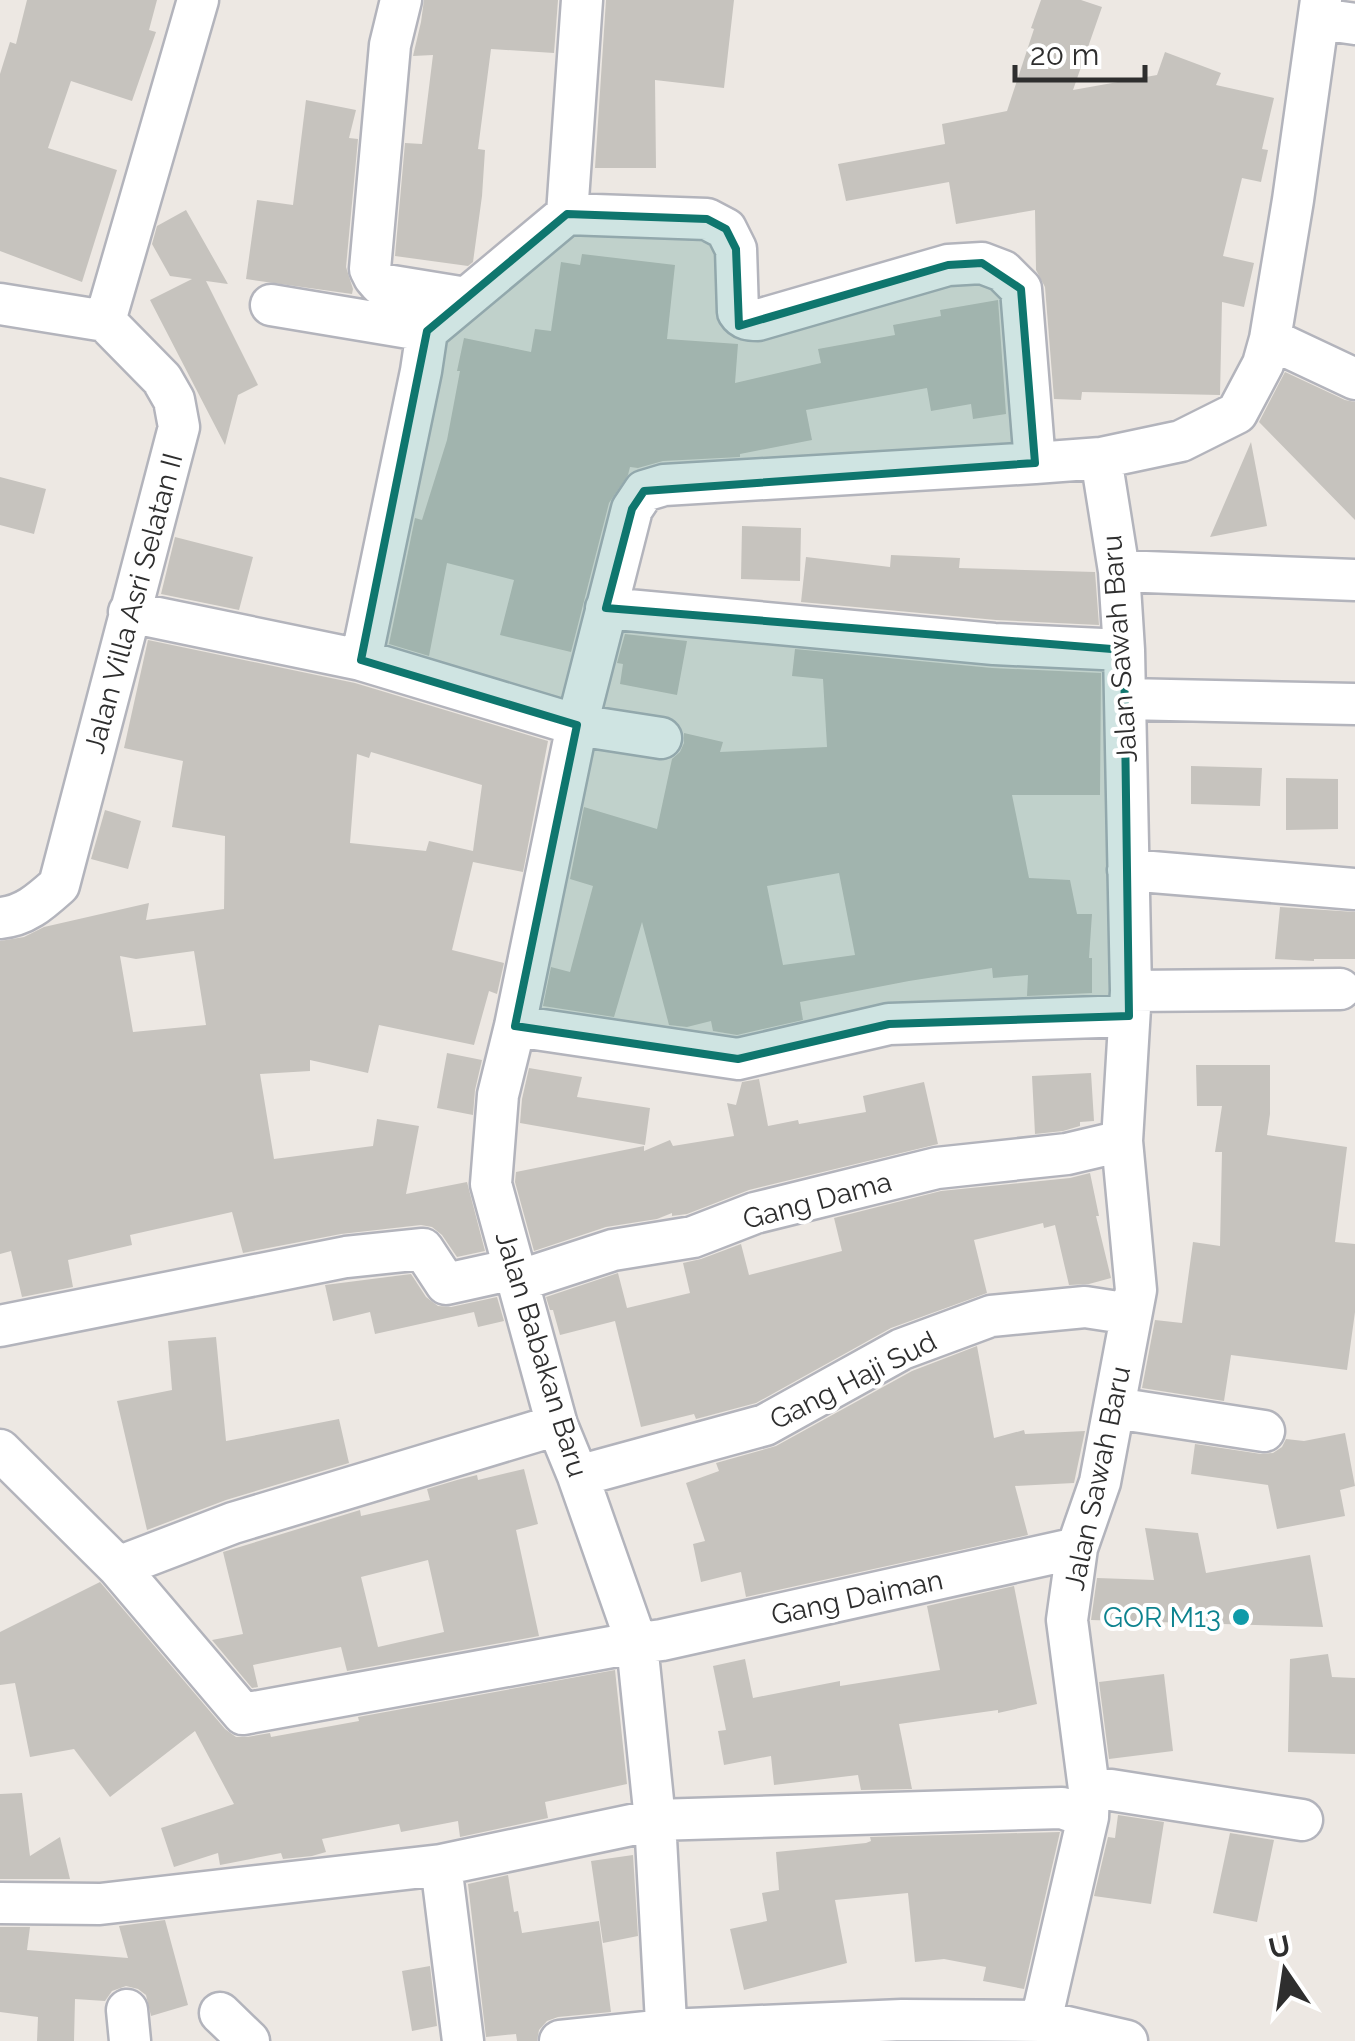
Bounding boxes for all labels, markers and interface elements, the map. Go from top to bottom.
scale bar [1015,20,1145,82]
text: 20 m [1030,37,1099,72]
street label: Jalan Villa Asri Selatan II [78,449,189,757]
street label: Jalan Sawah Baru [1095,534,1144,764]
street label: Gang Dama [739,1165,895,1236]
street label: Jalan Babakan Baru [488,1227,595,1481]
street label: Gang Haji Sud [764,1324,942,1437]
street label: Jalan Sawah Baru [1058,1363,1137,1593]
street label: Gang Daiman [768,1563,946,1632]
place label: GOR M13 [1103,1601,1221,1634]
marker: GOR M13 [1230,1606,1252,1628]
north arrow [1235,1921,1335,2021]
text: U [1266,1929,1293,1966]

